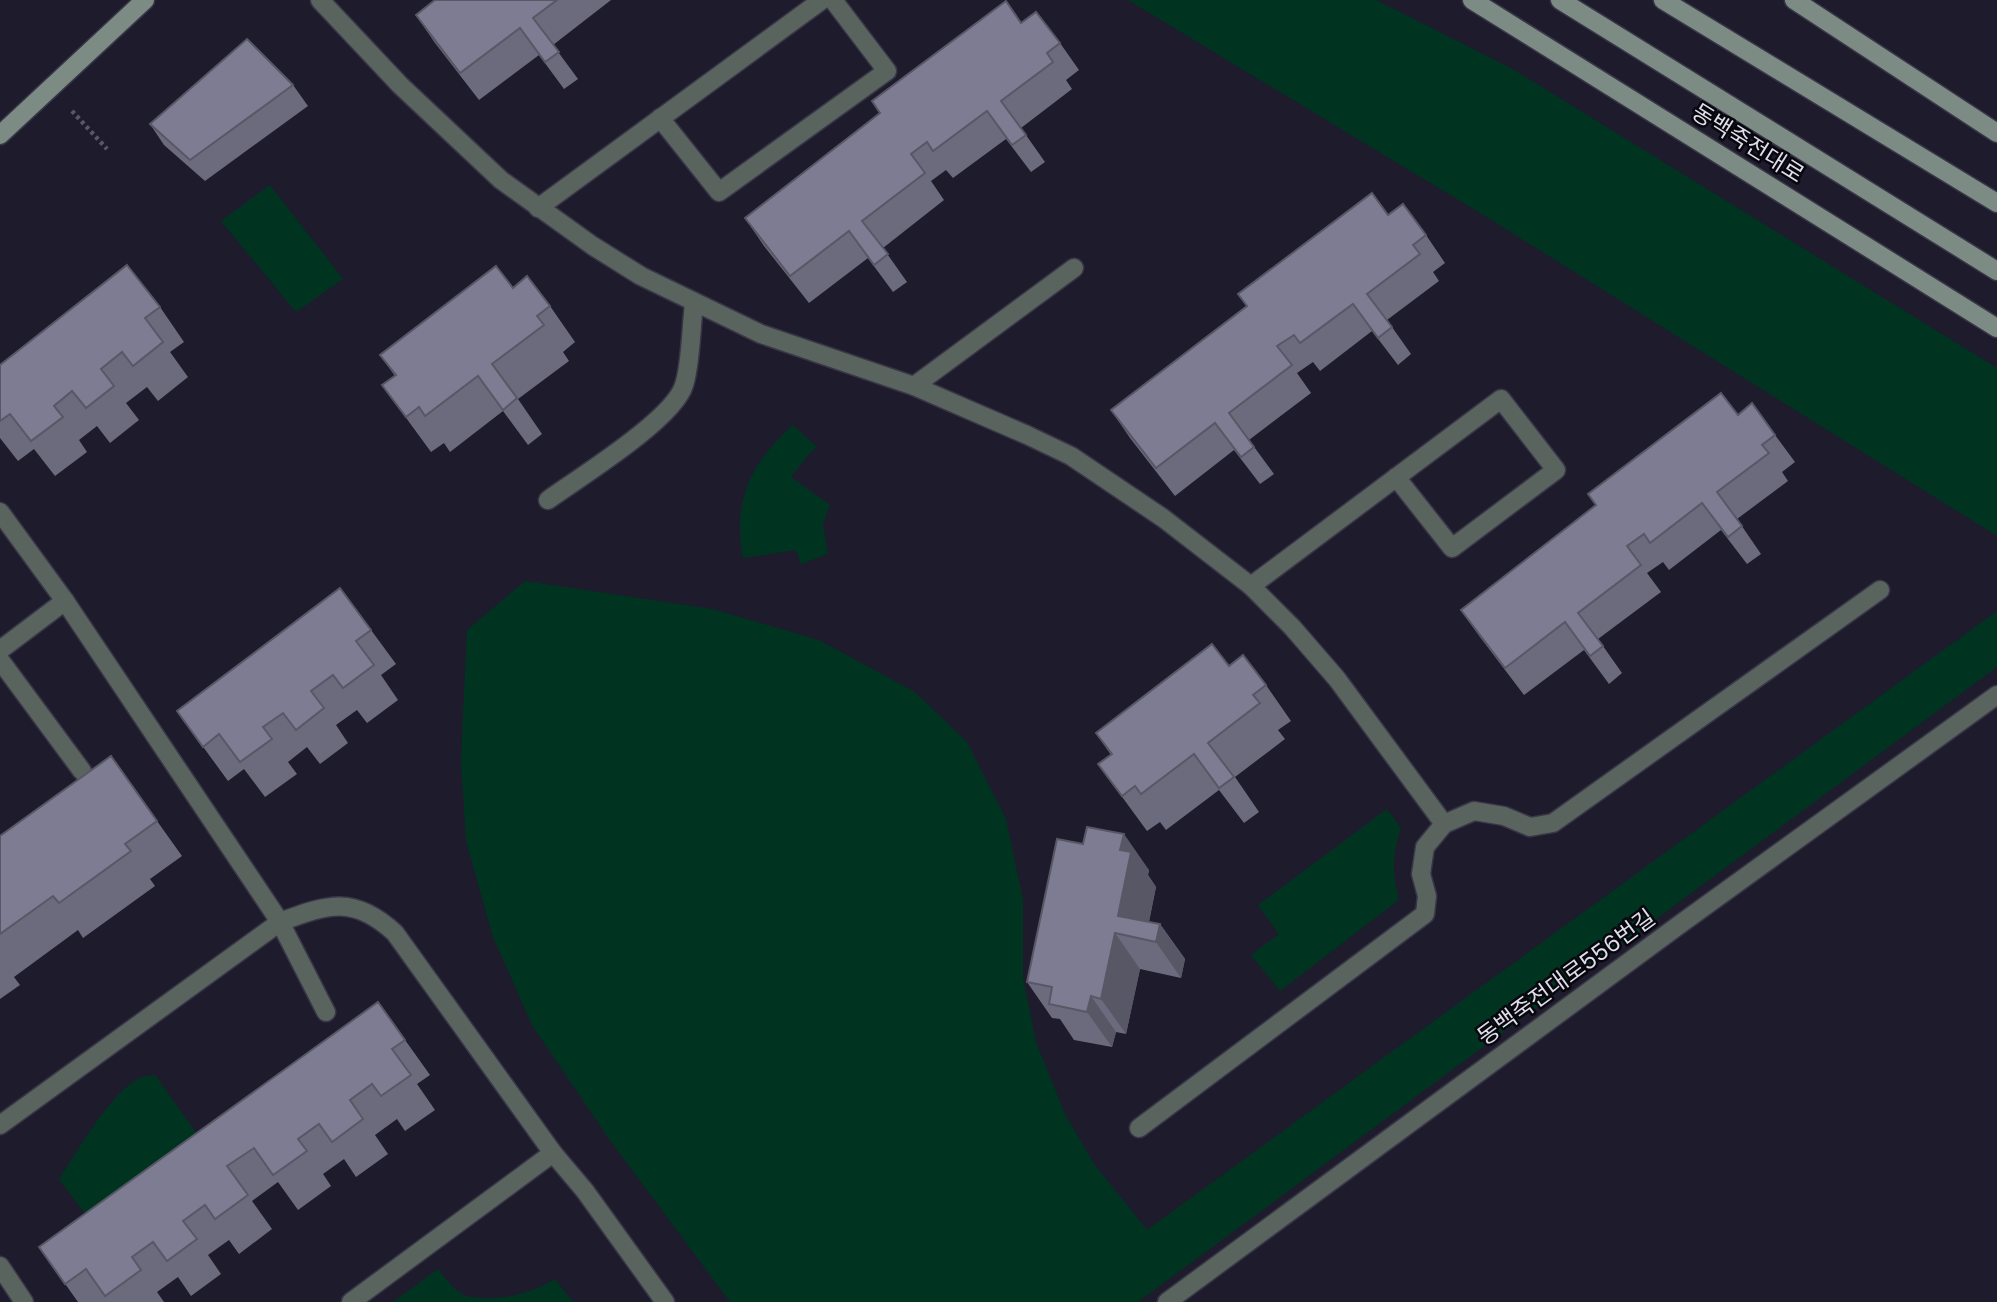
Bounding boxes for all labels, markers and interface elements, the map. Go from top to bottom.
street label: 동백죽전대로 [1686,96,1810,190]
street label: 동백죽전대로556번길 [1471,902,1661,1052]

